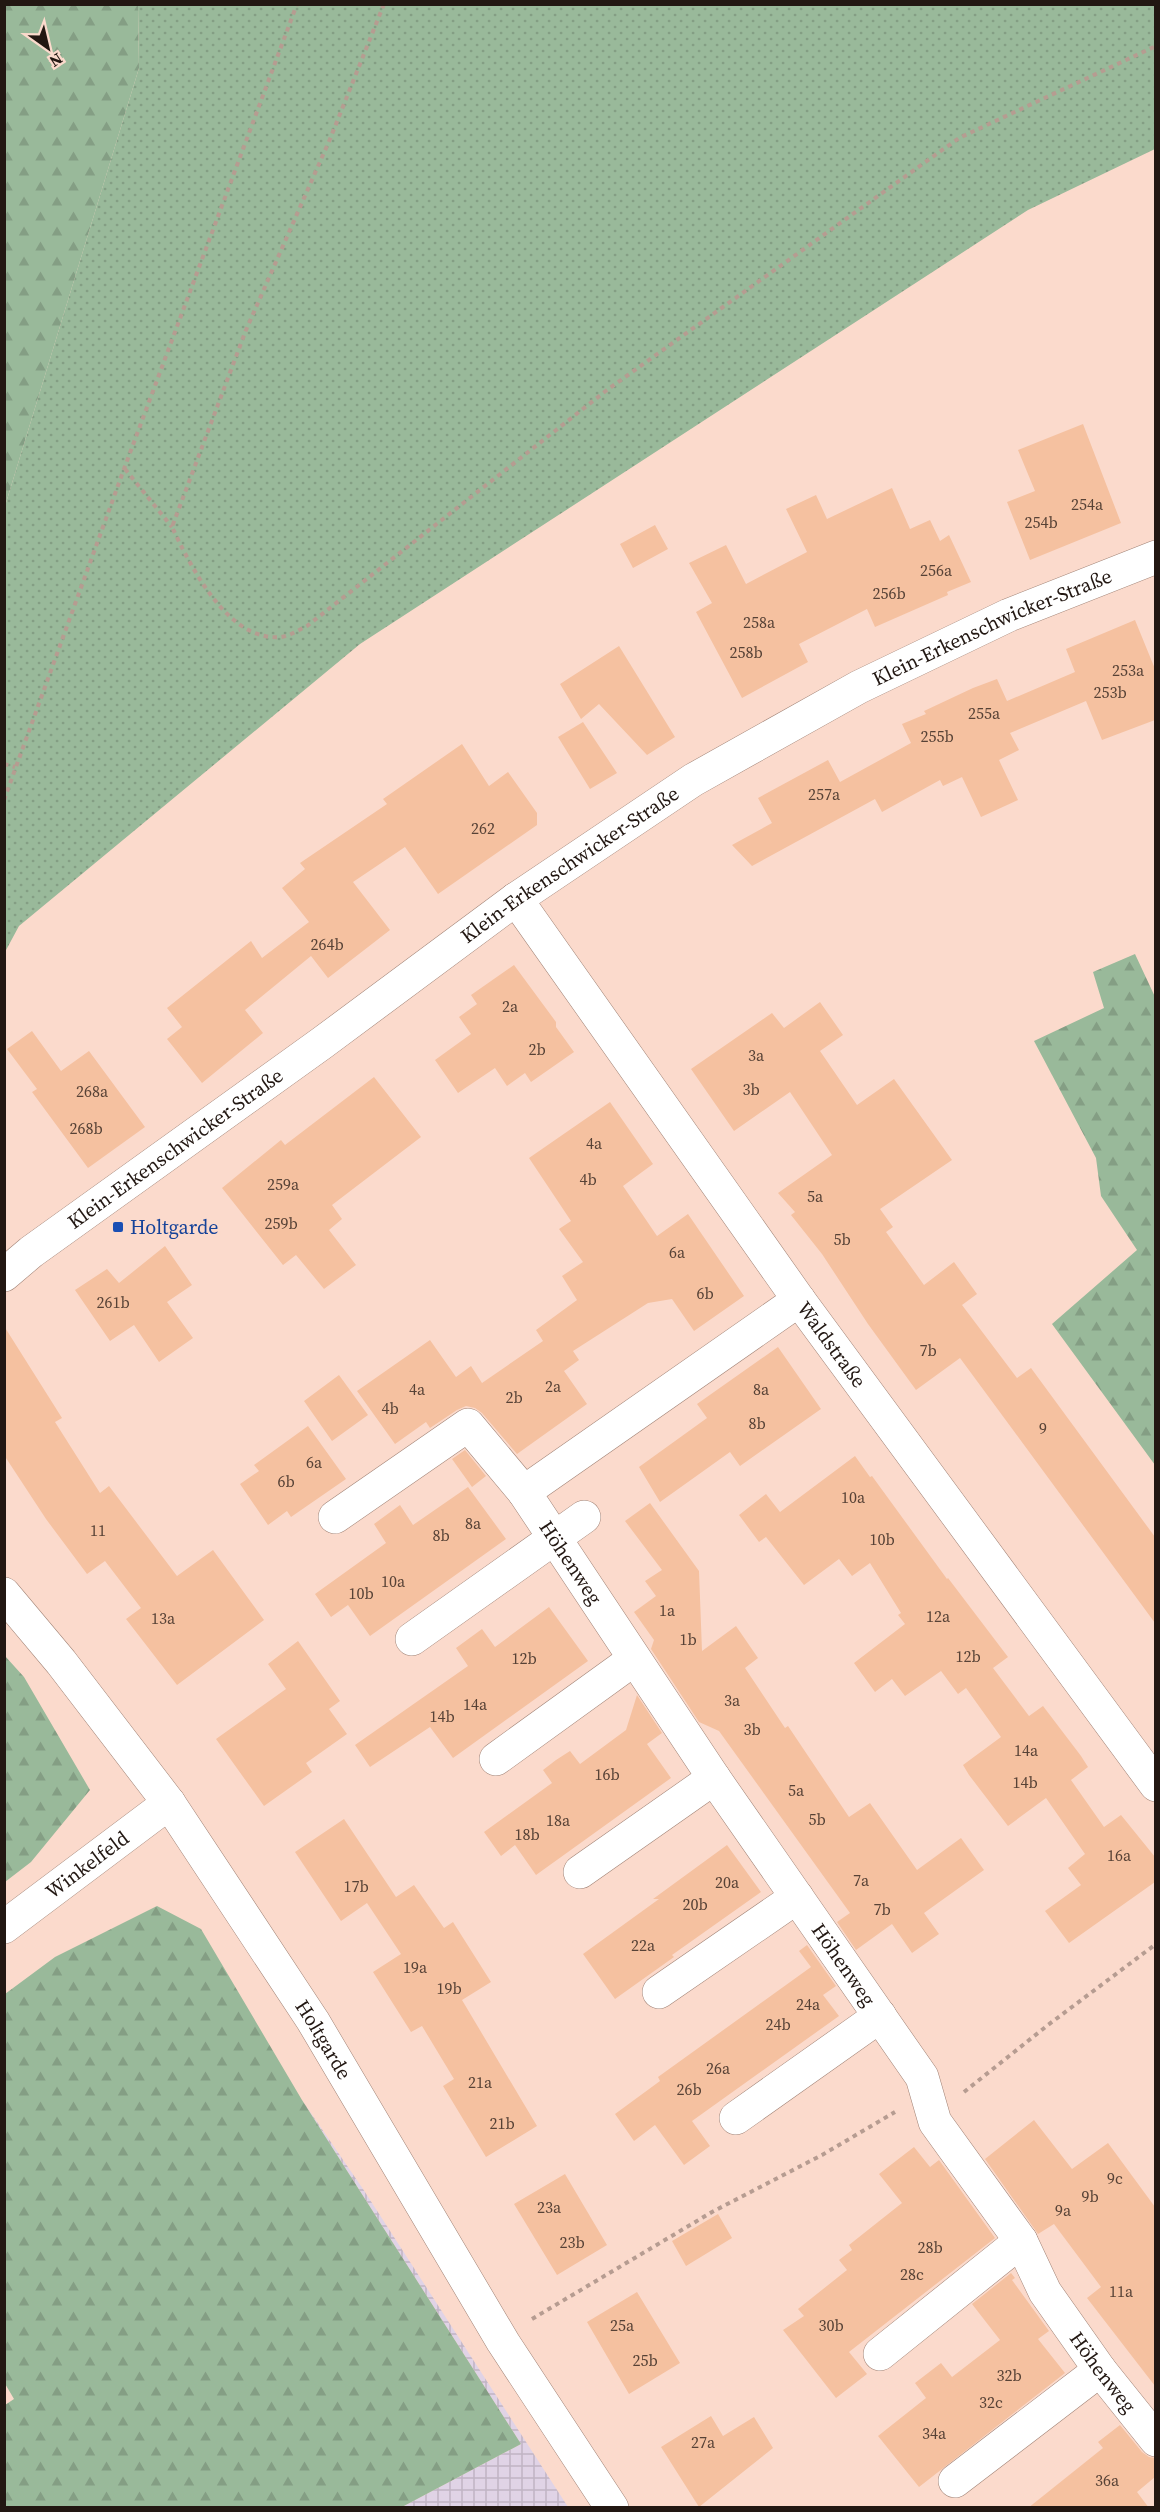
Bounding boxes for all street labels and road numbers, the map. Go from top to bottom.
street label: Klein-Erkenschwicker-Straße [868,562,1116,693]
street label: Klein-Erkenschwicker-Straße [455,780,684,950]
street label: Klein-Erkenschwicker-Straße [62,1061,289,1235]
street label: Waldstraße [791,1295,873,1393]
street label: Höhenweg [533,1515,609,1610]
street label: Winkelfeld [40,1824,135,1905]
street label: Höhenweg [805,1917,883,2012]
street label: Holtgarde [289,1994,358,2085]
street label: Höhenweg [1063,2326,1143,2419]

